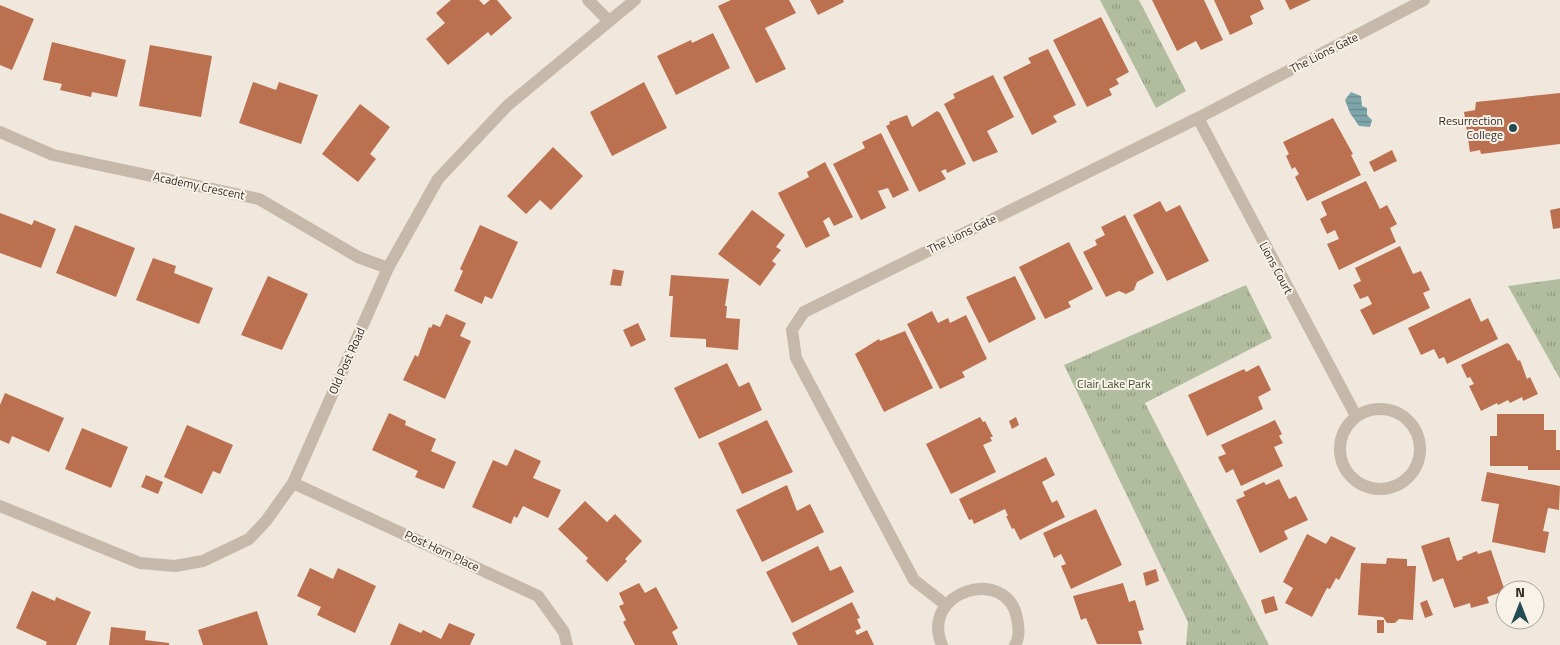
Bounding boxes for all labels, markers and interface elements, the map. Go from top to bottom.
street label: The Lions Gate [1286,27,1361,78]
place label: Resurrection College [1439,111,1503,144]
marker: Resurrection College [1507,122,1519,134]
street label: Academy Crescent [152,167,247,205]
street label: The Lions Gate [924,209,999,258]
street label: Lions Court [1255,238,1299,298]
street label: Old Post Road [323,324,370,397]
park label: Clair Lake Park [1077,374,1151,393]
street label: Post Horn Place [402,525,483,576]
north arrow [1495,580,1545,630]
text: N [1515,581,1525,602]

